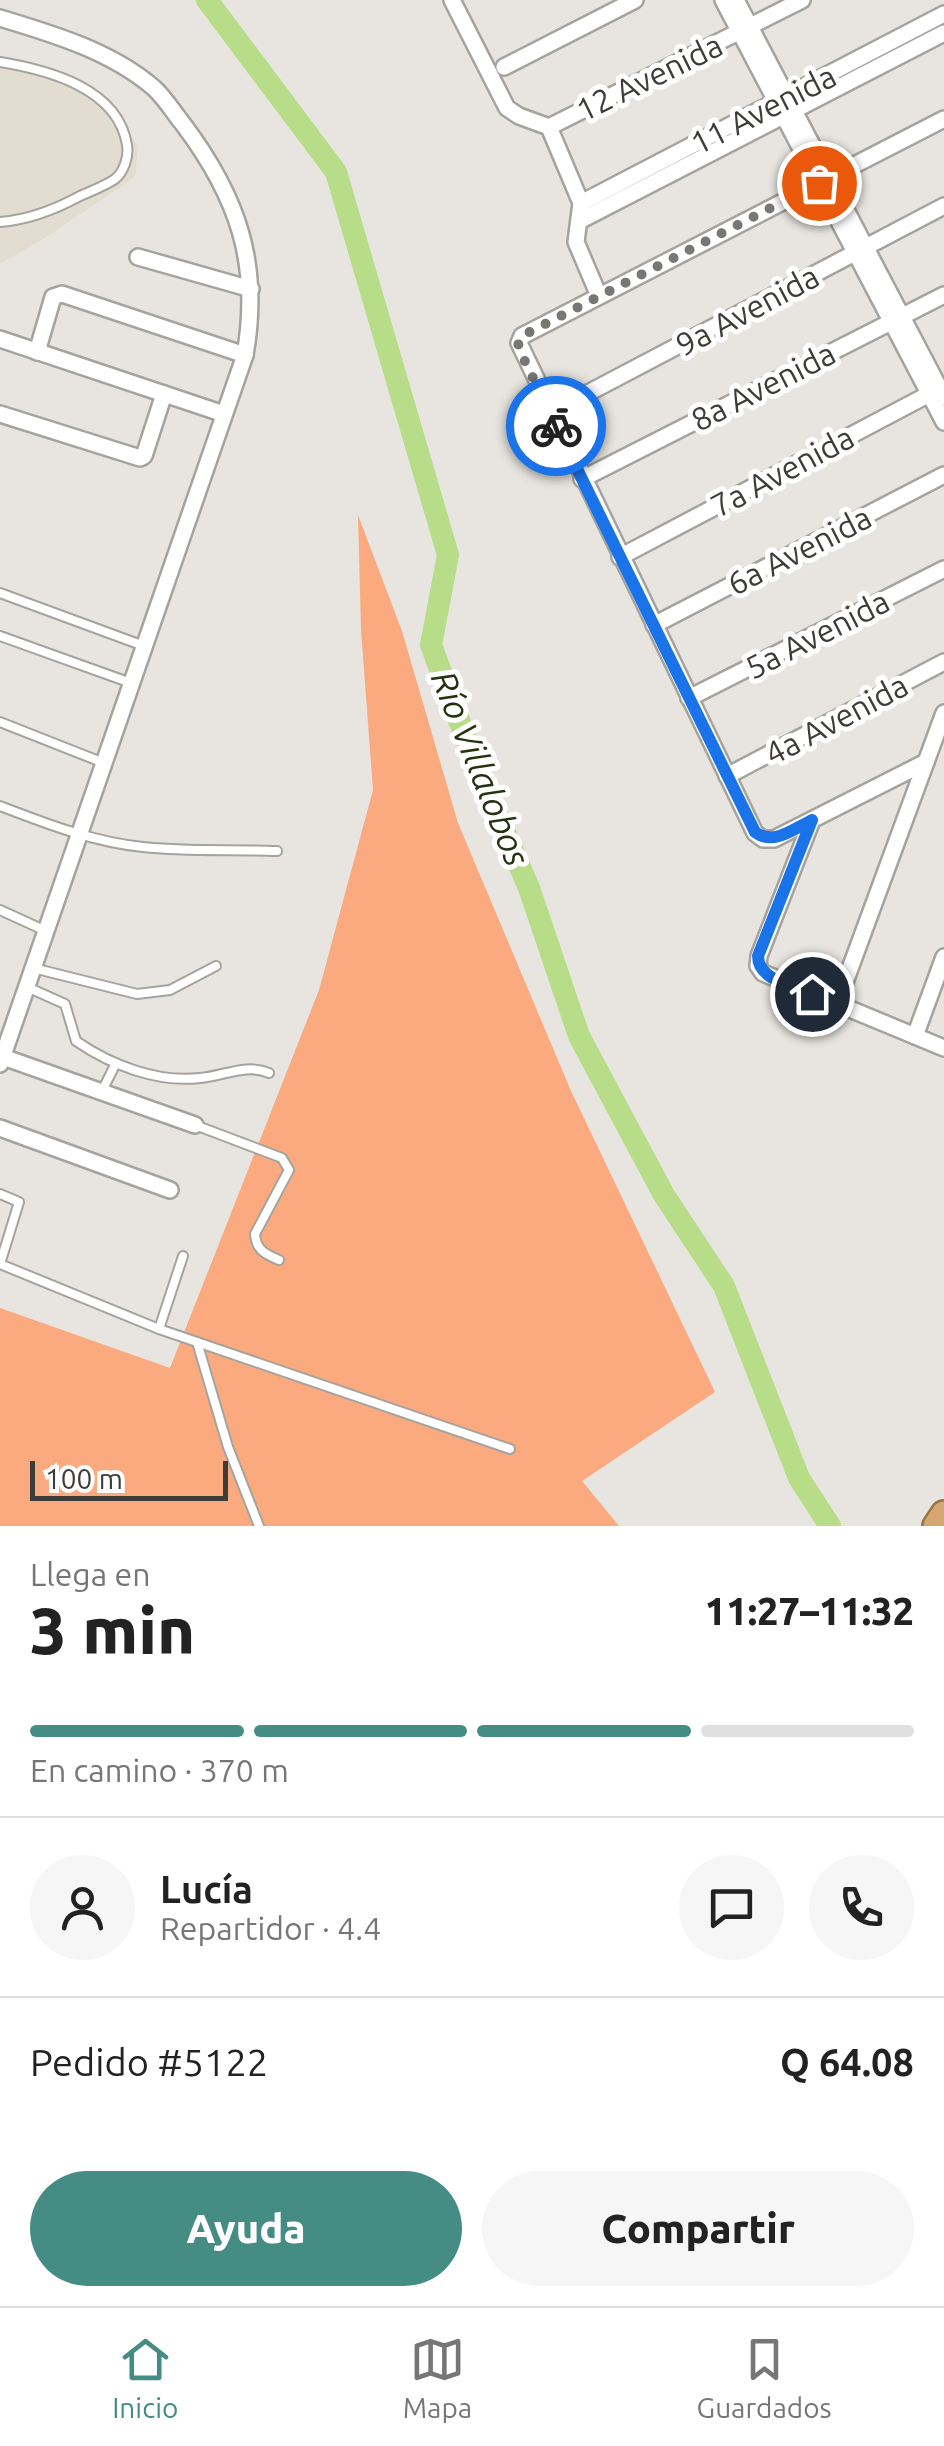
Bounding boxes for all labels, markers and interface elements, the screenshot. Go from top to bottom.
street label: 12 Avenida [570,26,728,128]
street label: 11 Avenida [684,57,842,161]
pin [777,141,862,226]
icon: bag [792,156,847,211]
street label: 9a Avenida [669,257,825,363]
street label: 8a Avenida [685,334,841,438]
courier [506,376,606,476]
icon: bike [529,399,584,454]
street label: 7a Avenida [704,418,860,524]
street label: 6a Avenida [721,498,877,602]
street label: 5a Avenida [739,582,895,686]
water label: Río Villalobos [424,665,538,872]
street label: 4a Avenida [758,666,914,772]
pin [770,952,855,1037]
icon: home [785,967,840,1022]
scale bar [30,1456,228,1500]
text: 100 m [45,1463,123,1494]
text: Llega en [30,1556,150,1592]
text: 11:27–11:32 [705,1590,914,1632]
text: 3 min [30,1593,195,1666]
text: En camino · 370 m [30,1752,289,1788]
button: person [30,1855,135,1960]
button: chat [679,1855,784,1960]
button: phone [809,1855,914,1960]
text: Lucía [160,1868,253,1910]
text: Repartidor · 4.4 [160,1910,381,1946]
text: Pedido #5122 [30,2041,268,2083]
text: Q 64.08 [780,2041,914,2083]
button: Ayuda [30,2171,462,2286]
button: Compartir [482,2171,914,2286]
tab: Inicio [112,2332,178,2423]
tab: Mapa [403,2332,472,2423]
tab: Guardados [697,2332,832,2423]

